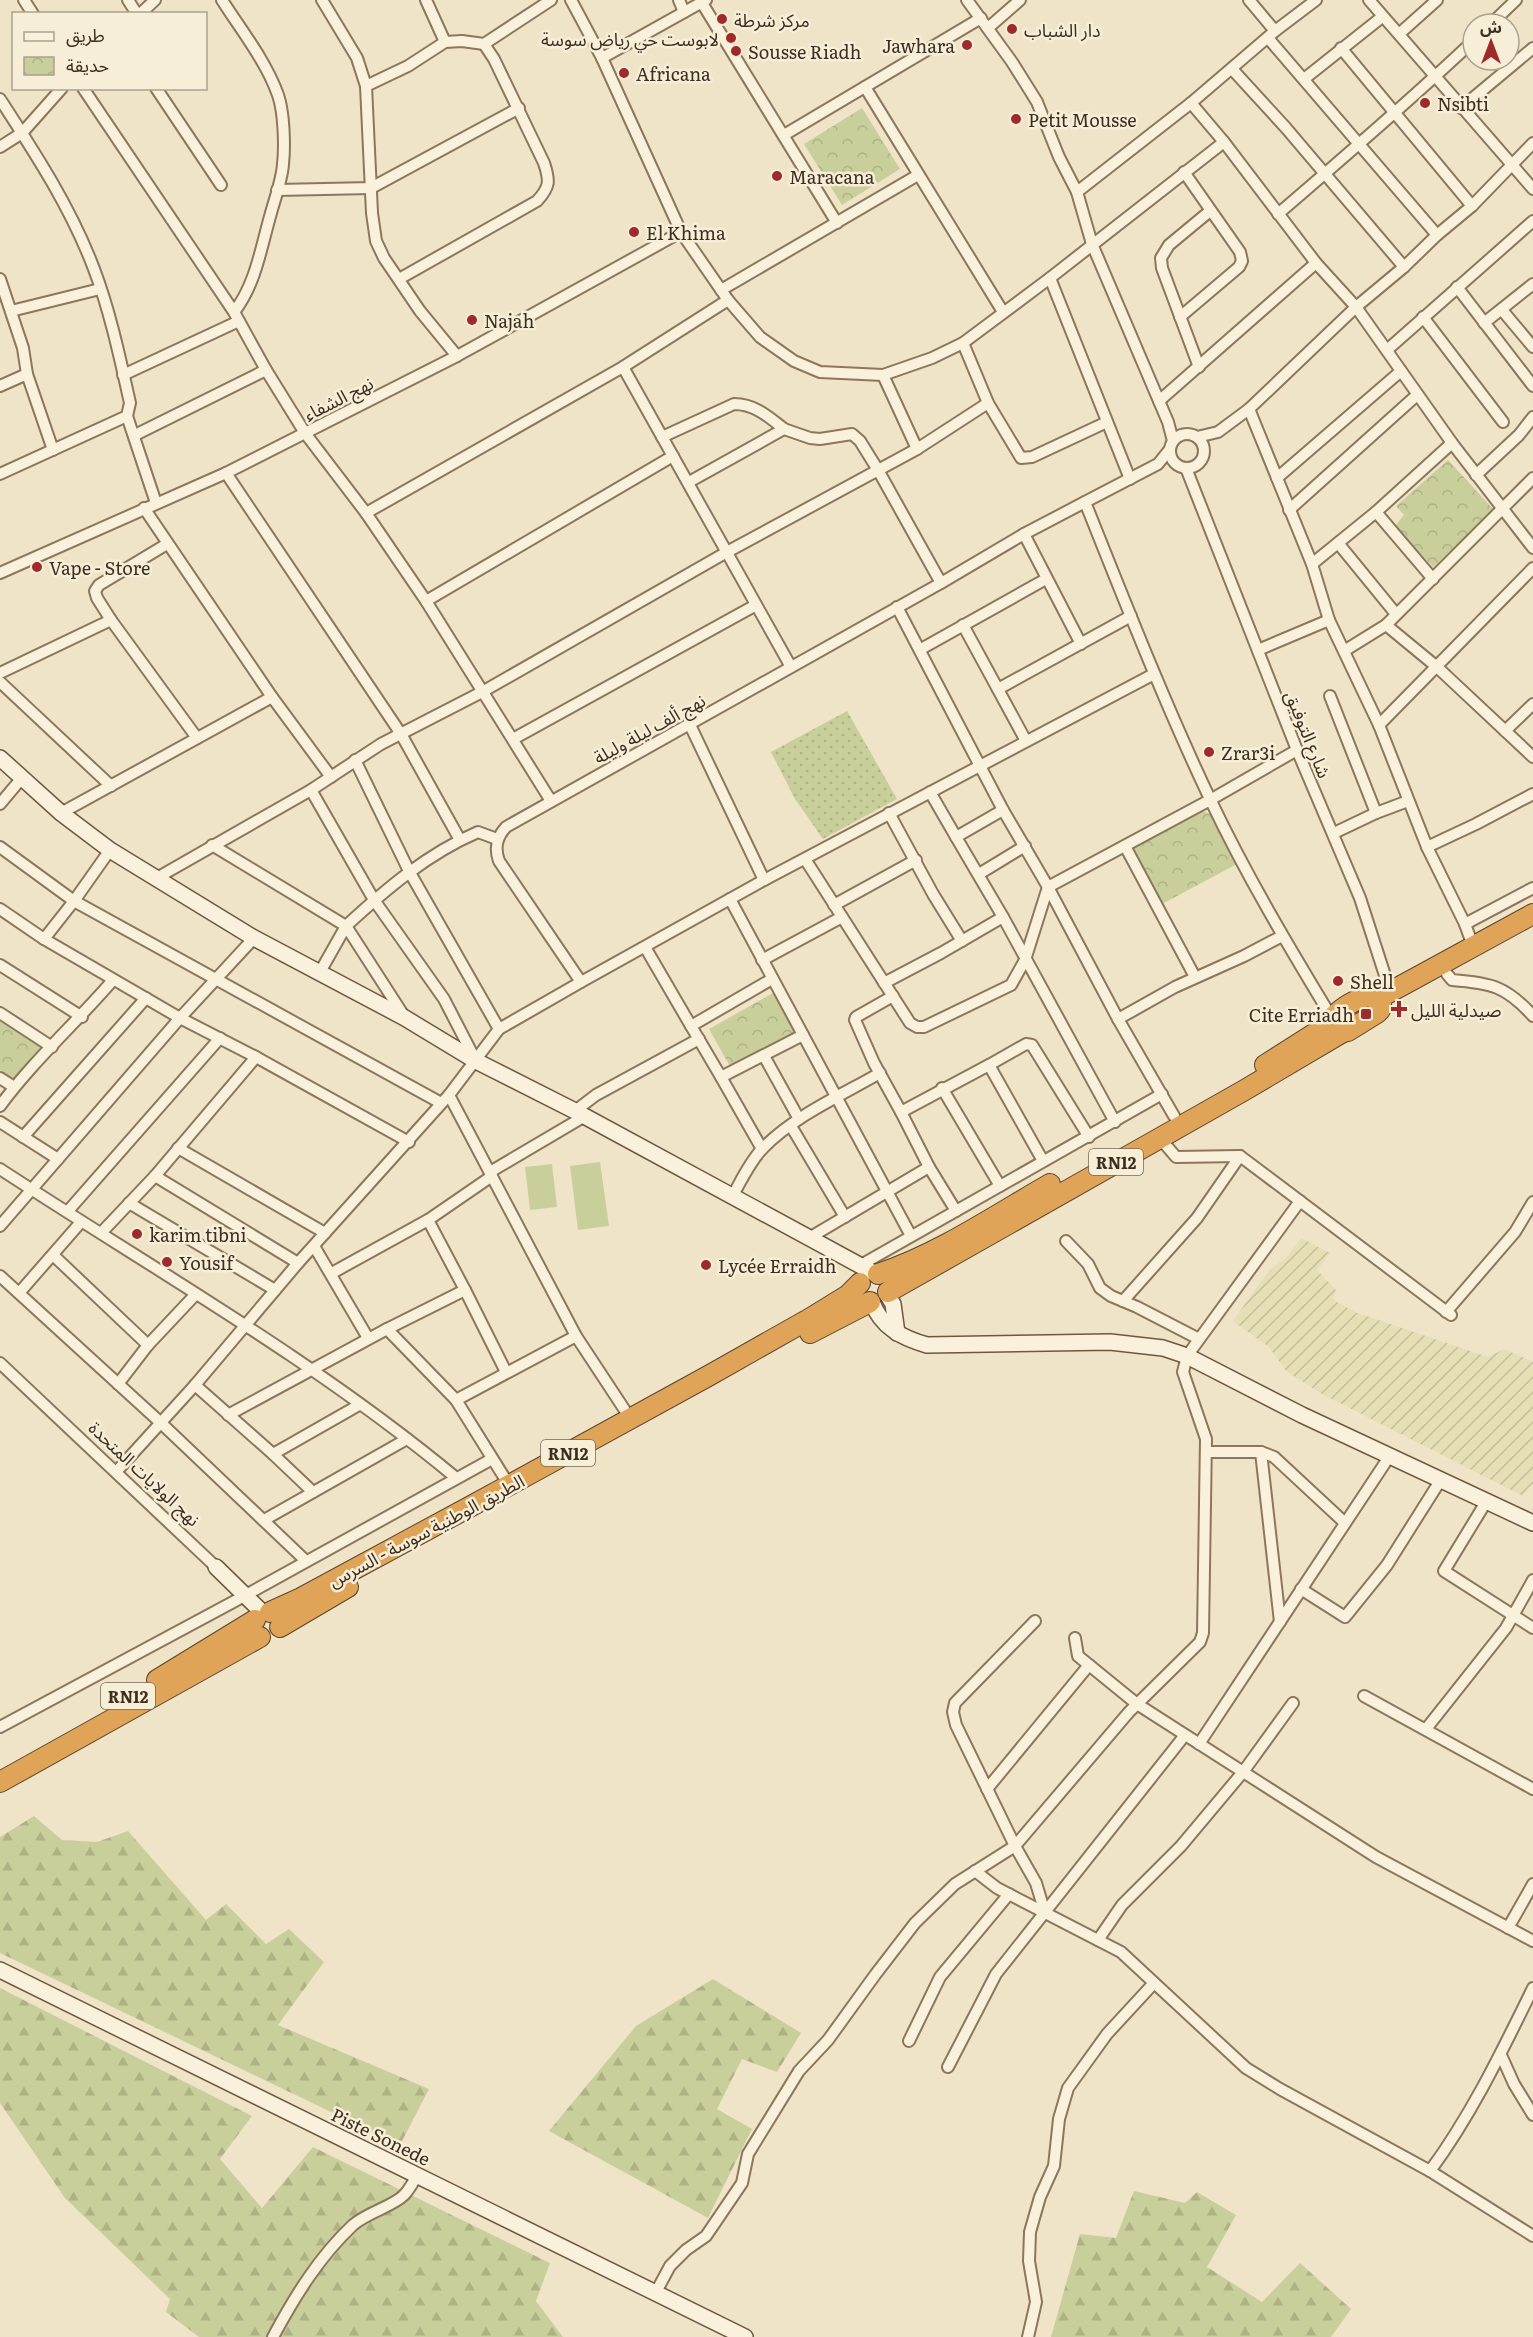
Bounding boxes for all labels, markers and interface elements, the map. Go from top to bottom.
place label: مركز شرطة [734,6,810,33]
legend [12,12,207,90]
marker: مركز شرطة [715,12,729,26]
north arrow [1461,12,1521,72]
text: ش [1480,14,1502,38]
place label: دار الشباب [1024,16,1101,43]
text: طريق [66,21,105,48]
marker: دار الشباب [1005,22,1019,36]
place label: لابوست حي رياض سوسة [541,25,719,53]
marker: لابوست حي رياض سوسة [724,31,738,45]
place label: Jawhara [882,32,955,59]
place label: Sousse Riadh [748,38,862,65]
marker: Jawhara [960,38,974,52]
marker: Sousse Riadh [729,44,743,58]
text: حديقة [66,51,109,78]
place label: Africana [636,60,711,87]
marker: Africana [617,66,631,80]
place label: Nsibti [1437,90,1489,117]
marker: Nsibti [1418,96,1432,110]
place label: Petit Mousse [1028,106,1137,133]
marker: Petit Mousse [1009,112,1023,126]
place label: Maracana [789,163,875,190]
marker: Maracana [770,169,784,183]
place label: El Khima [646,219,726,246]
marker: El Khima [627,225,641,239]
place label: Najah [484,307,535,334]
marker: Najah [465,313,479,327]
street label: نهج الشفاء [298,369,378,428]
place label: Vape - Store [49,554,150,581]
marker: Vape - Store [30,560,44,574]
street label: نهج ألف ليلة وليلة [588,686,710,771]
street label: شارع التوفيق [1277,686,1339,783]
place label: Zrar3i [1221,739,1275,766]
marker: Zrar3i [1202,745,1216,759]
place label: Shell [1350,968,1394,995]
marker: Shell [1331,974,1345,988]
place label: صيدلية الليل [1411,996,1502,1023]
place label: Cite Erriadh [1249,1001,1354,1028]
marker: صيدلية الليل [1392,1002,1406,1016]
marker: Cite Erriadh [1359,1007,1373,1021]
road number: RN12 [1089,1149,1143,1175]
place label: karim tibni [149,1221,247,1248]
marker: karim tibni [130,1227,144,1241]
place label: Yousif [179,1249,235,1276]
place label: Lycée Erraidh [718,1252,837,1279]
marker: Yousif [160,1255,174,1269]
marker: Lycée Erraidh [699,1258,713,1272]
street label: نهج الولايات المتحدة [83,1414,207,1533]
road number: RN12 [541,1440,595,1466]
street label: الطريق الوطنية سوسة - السرس [323,1467,529,1593]
road number: RN12 [101,1683,155,1709]
street label: Piste Sonede [327,2100,435,2172]

